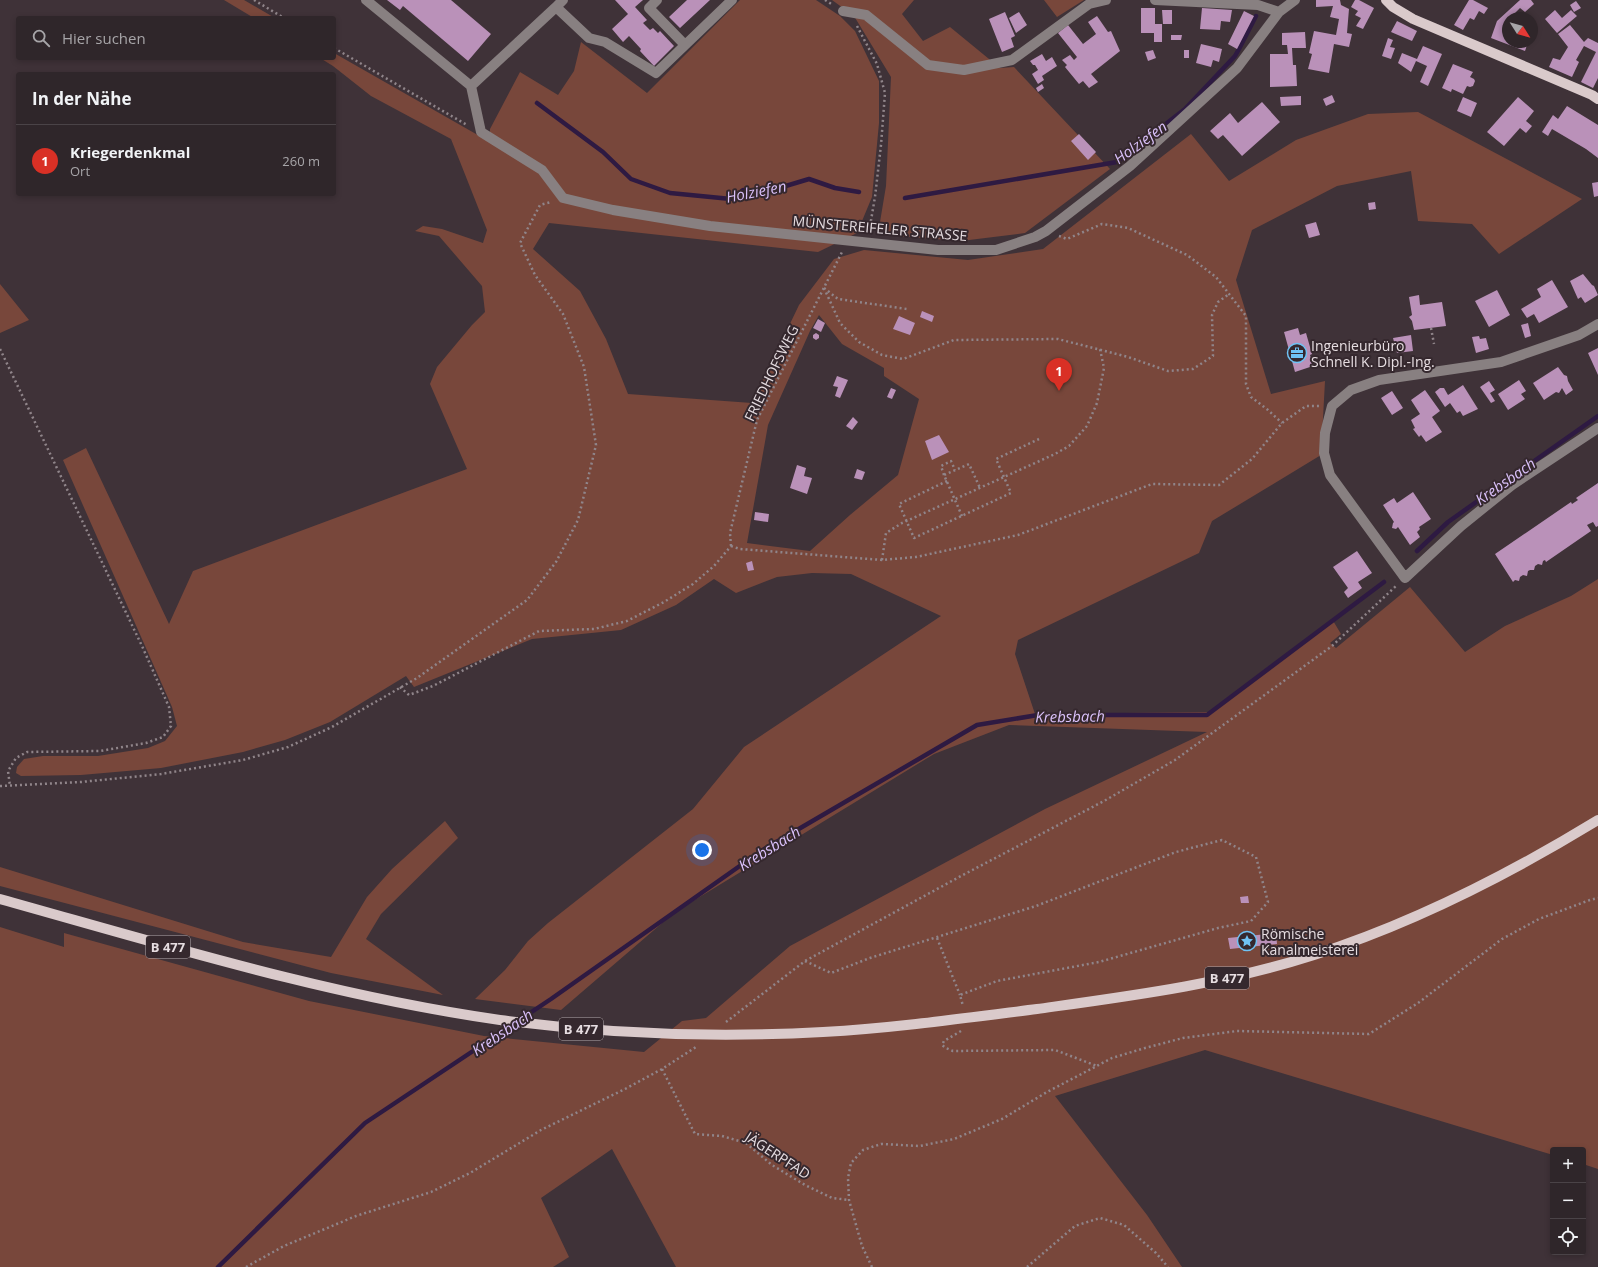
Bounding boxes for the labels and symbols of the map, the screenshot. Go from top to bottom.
north arrow [1502,12,1538,48]
water label: Holziefen [1109,116,1171,168]
water label: Holziefen [724,175,788,207]
street label: MÜNSTEREIFELER STRASSE [792,211,968,245]
street label: FRIEDHOFSWEG [740,322,802,424]
place label: Ingenieurbüro Schnell K. Dipl.-Ing. [1311,336,1435,371]
office icon: Ingenieurbüro Schnell K. Dipl.-Ing. [1286,342,1308,364]
pin: 1 [1046,358,1072,391]
water label: Krebsbach [1471,453,1539,509]
water label: Krebsbach [1035,705,1105,727]
water label: Krebsbach [734,821,804,875]
your location [692,840,712,860]
place label: Römische Kanalmeisterei [1261,924,1358,959]
place icon: Römische Kanalmeisterei [1236,930,1258,952]
road number: B 477 [146,936,190,958]
road number: B 477 [1205,967,1249,989]
water label: Krebsbach [468,1004,536,1060]
road number: B 477 [559,1018,603,1040]
street label: JÄGERPFAD [740,1126,814,1183]

